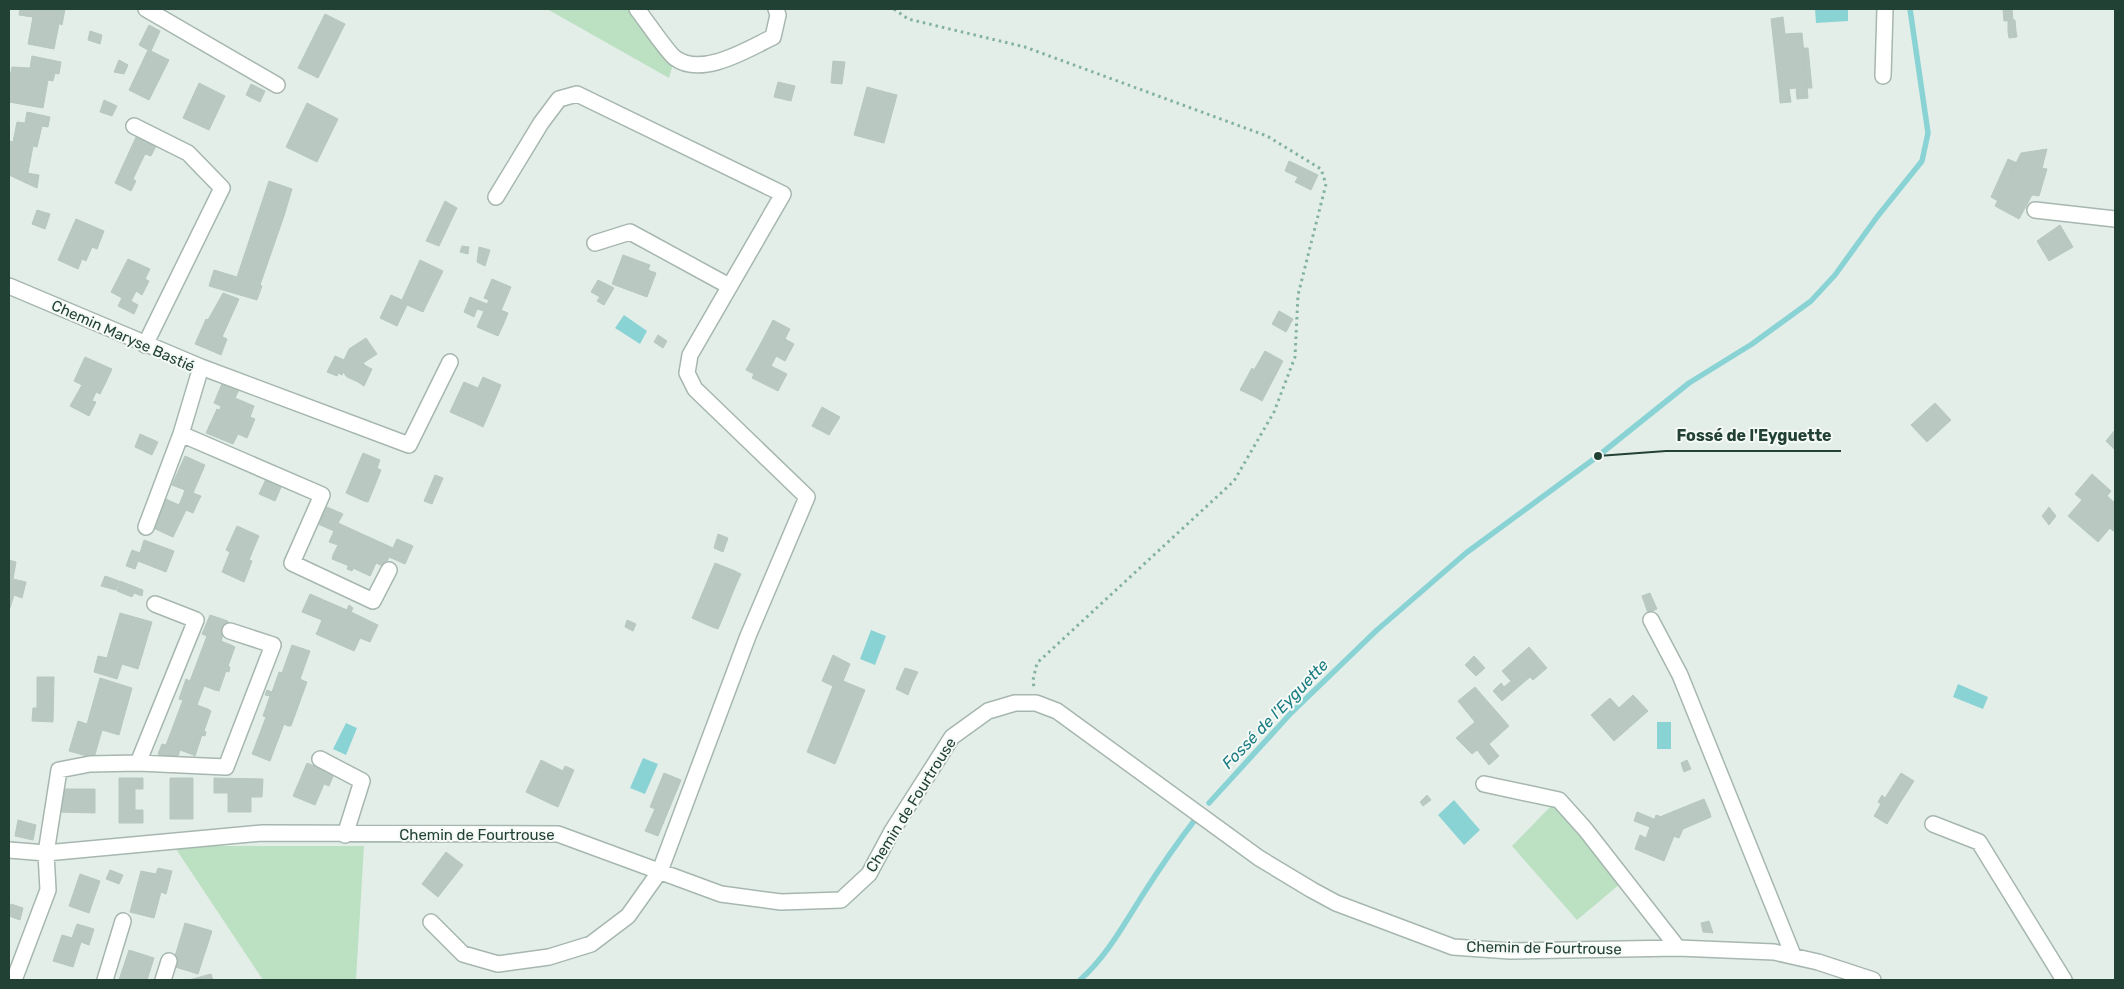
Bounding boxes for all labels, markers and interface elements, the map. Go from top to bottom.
street label: Chemin Maryse Bastié [49,296,197,376]
callout: Fossé de l'Eyguette [1666,420,1841,451]
text: Fossé de l'Eyguette [1676,426,1832,445]
water label: Fossé de l'Eyguette [1218,655,1332,773]
street label: Chemin de Fourtrouse [862,734,960,876]
street label: Chemin de Fourtrouse [399,826,555,844]
street label: Chemin de Fourtrouse [1466,938,1622,958]

